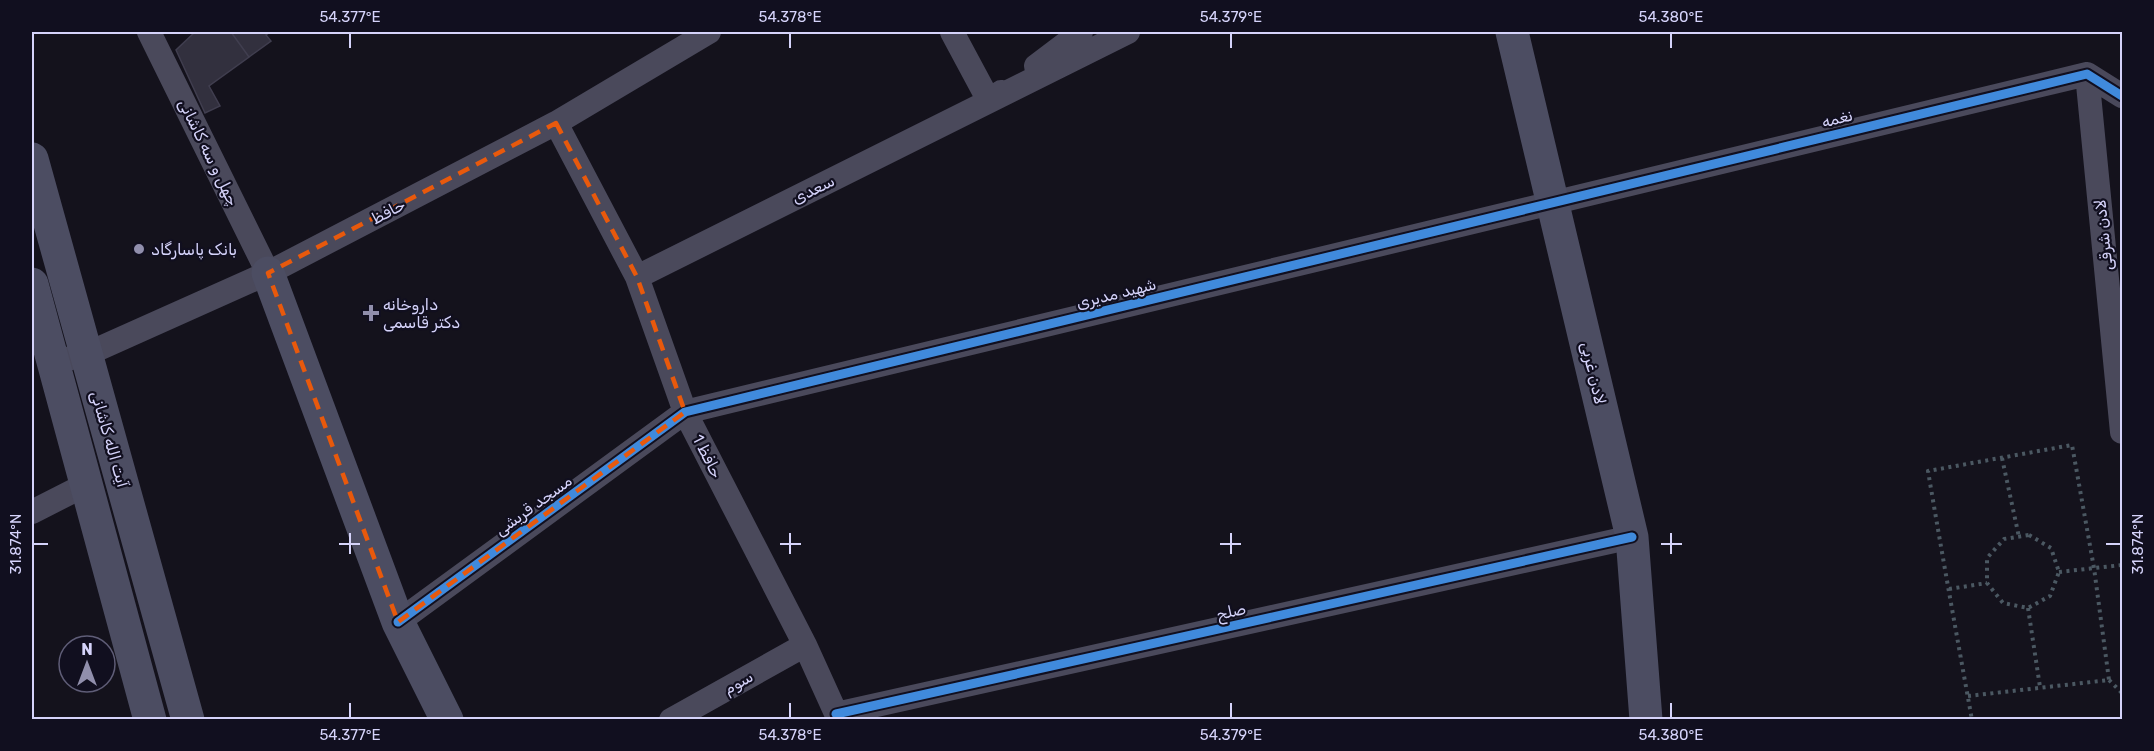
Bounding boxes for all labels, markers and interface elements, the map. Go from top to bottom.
text: 54.377°E [319,8,381,26]
text: 54.378°E [759,8,821,26]
text: 54.379°E [1200,8,1262,26]
text: 54.380°E [1639,8,1703,26]
street label: چهل و سه کاشانی [174,96,243,209]
street label: نغمه [1820,105,1855,132]
street label: سعدی [789,171,838,208]
street label: حافظ [368,195,408,228]
street label: لادن شرقی [2090,198,2118,272]
place label: بانک پاسارگاد [151,240,237,260]
marker: بانک پاسارگاد [132,242,146,256]
street label: شهید مدیری [1074,274,1158,314]
place label: داروخانه دکتر قاسمی [383,295,460,333]
marker: داروخانه دکتر قاسمی [364,306,378,320]
street label: لادن غربی [1576,340,1610,407]
street label: آیت الله کاشانی [87,389,132,490]
street label: حافظ 1 [689,431,727,481]
street label: مسجد قریشی [491,471,576,541]
text: 31.874°N [7,513,25,575]
text: 31.874°N [2129,513,2147,575]
street label: صلح [1215,599,1248,626]
north arrow [57,634,117,694]
text: N [81,640,93,659]
street label: سوم [720,667,757,699]
text: 54.377°E [319,726,381,744]
text: 54.378°E [759,726,821,744]
text: 54.379°E [1200,726,1262,744]
text: 54.380°E [1639,726,1703,744]

